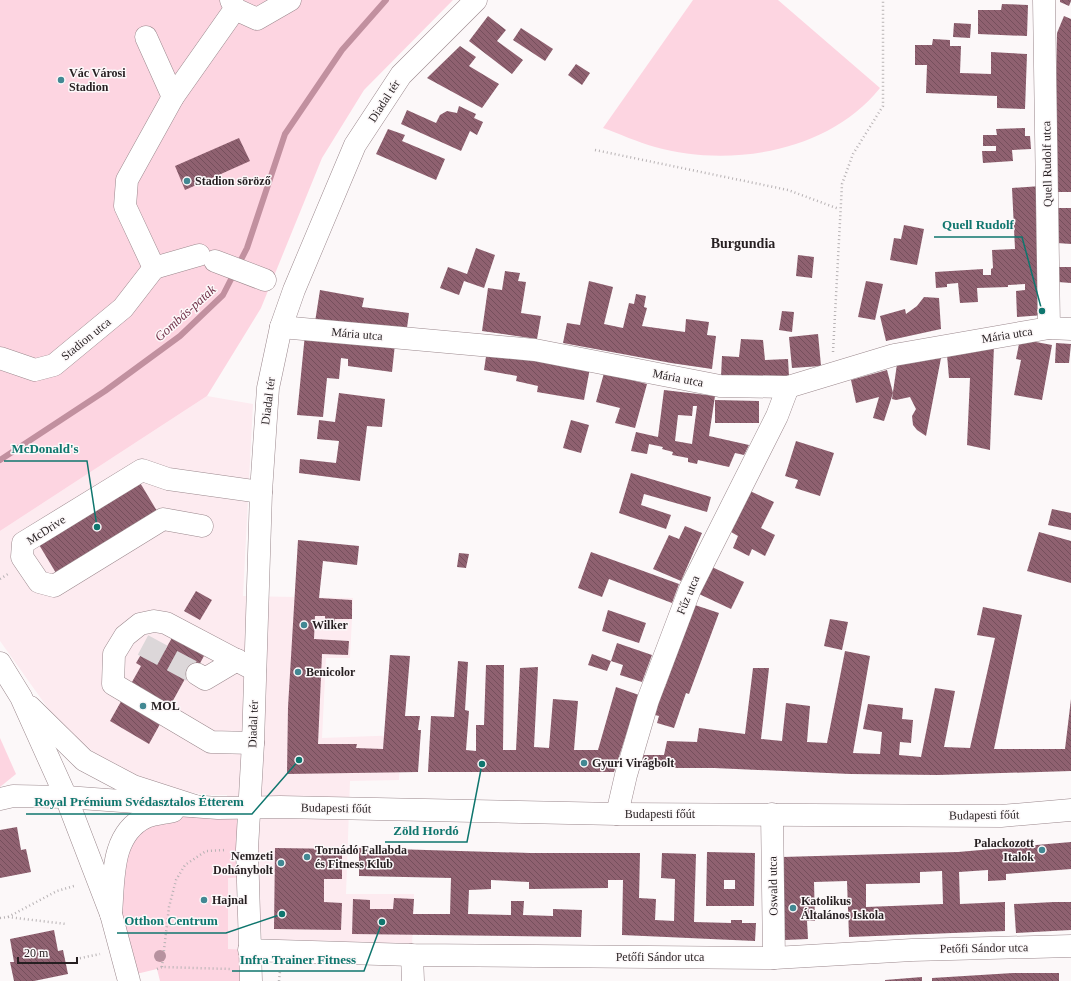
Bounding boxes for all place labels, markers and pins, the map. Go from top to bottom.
place label: Vác Városi Stadion [69,66,126,94]
marker: Vác Városi Stadion [56,75,66,85]
place label: Stadion söröző [195,174,271,188]
marker: Stadion söröző [182,176,192,186]
callout: Quell Rudolf [934,212,1022,237]
callout: McDonald's [4,436,87,461]
place label: Wilker [312,618,348,632]
marker: Wilker [299,620,309,630]
place label: Benicolor [306,665,356,679]
marker: Benicolor [293,667,303,677]
place label: MOL [151,699,180,713]
marker: MOL [138,701,148,711]
place label: Gyuri Virágbolt [592,756,674,770]
marker: Gyuri Virágbolt [579,758,589,768]
callout: Royal Prémium Svédasztalos Étterem [26,789,252,814]
callout: Zöld Hordó [385,817,467,842]
place label: Palackozott Italok [974,836,1034,864]
place label: Tornádó Fallabda és Fitness Klub [315,843,407,871]
marker: Palackozott Italok [1037,845,1047,855]
place label: Nemzeti Dohánybolt [213,849,274,877]
marker: Tornádó Fallabda és Fitness Klub [302,852,312,862]
marker: Nemzeti Dohánybolt [276,858,286,868]
place label: Hajnal [212,893,248,907]
place label: Katolikus Általános Iskola [801,894,884,922]
marker: Hajnal [199,895,209,905]
marker: Katolikus Általános Iskola [788,903,798,913]
callout: Otthon Centrum [117,908,226,933]
callout: Infra Trainer Fitness [232,946,364,971]

